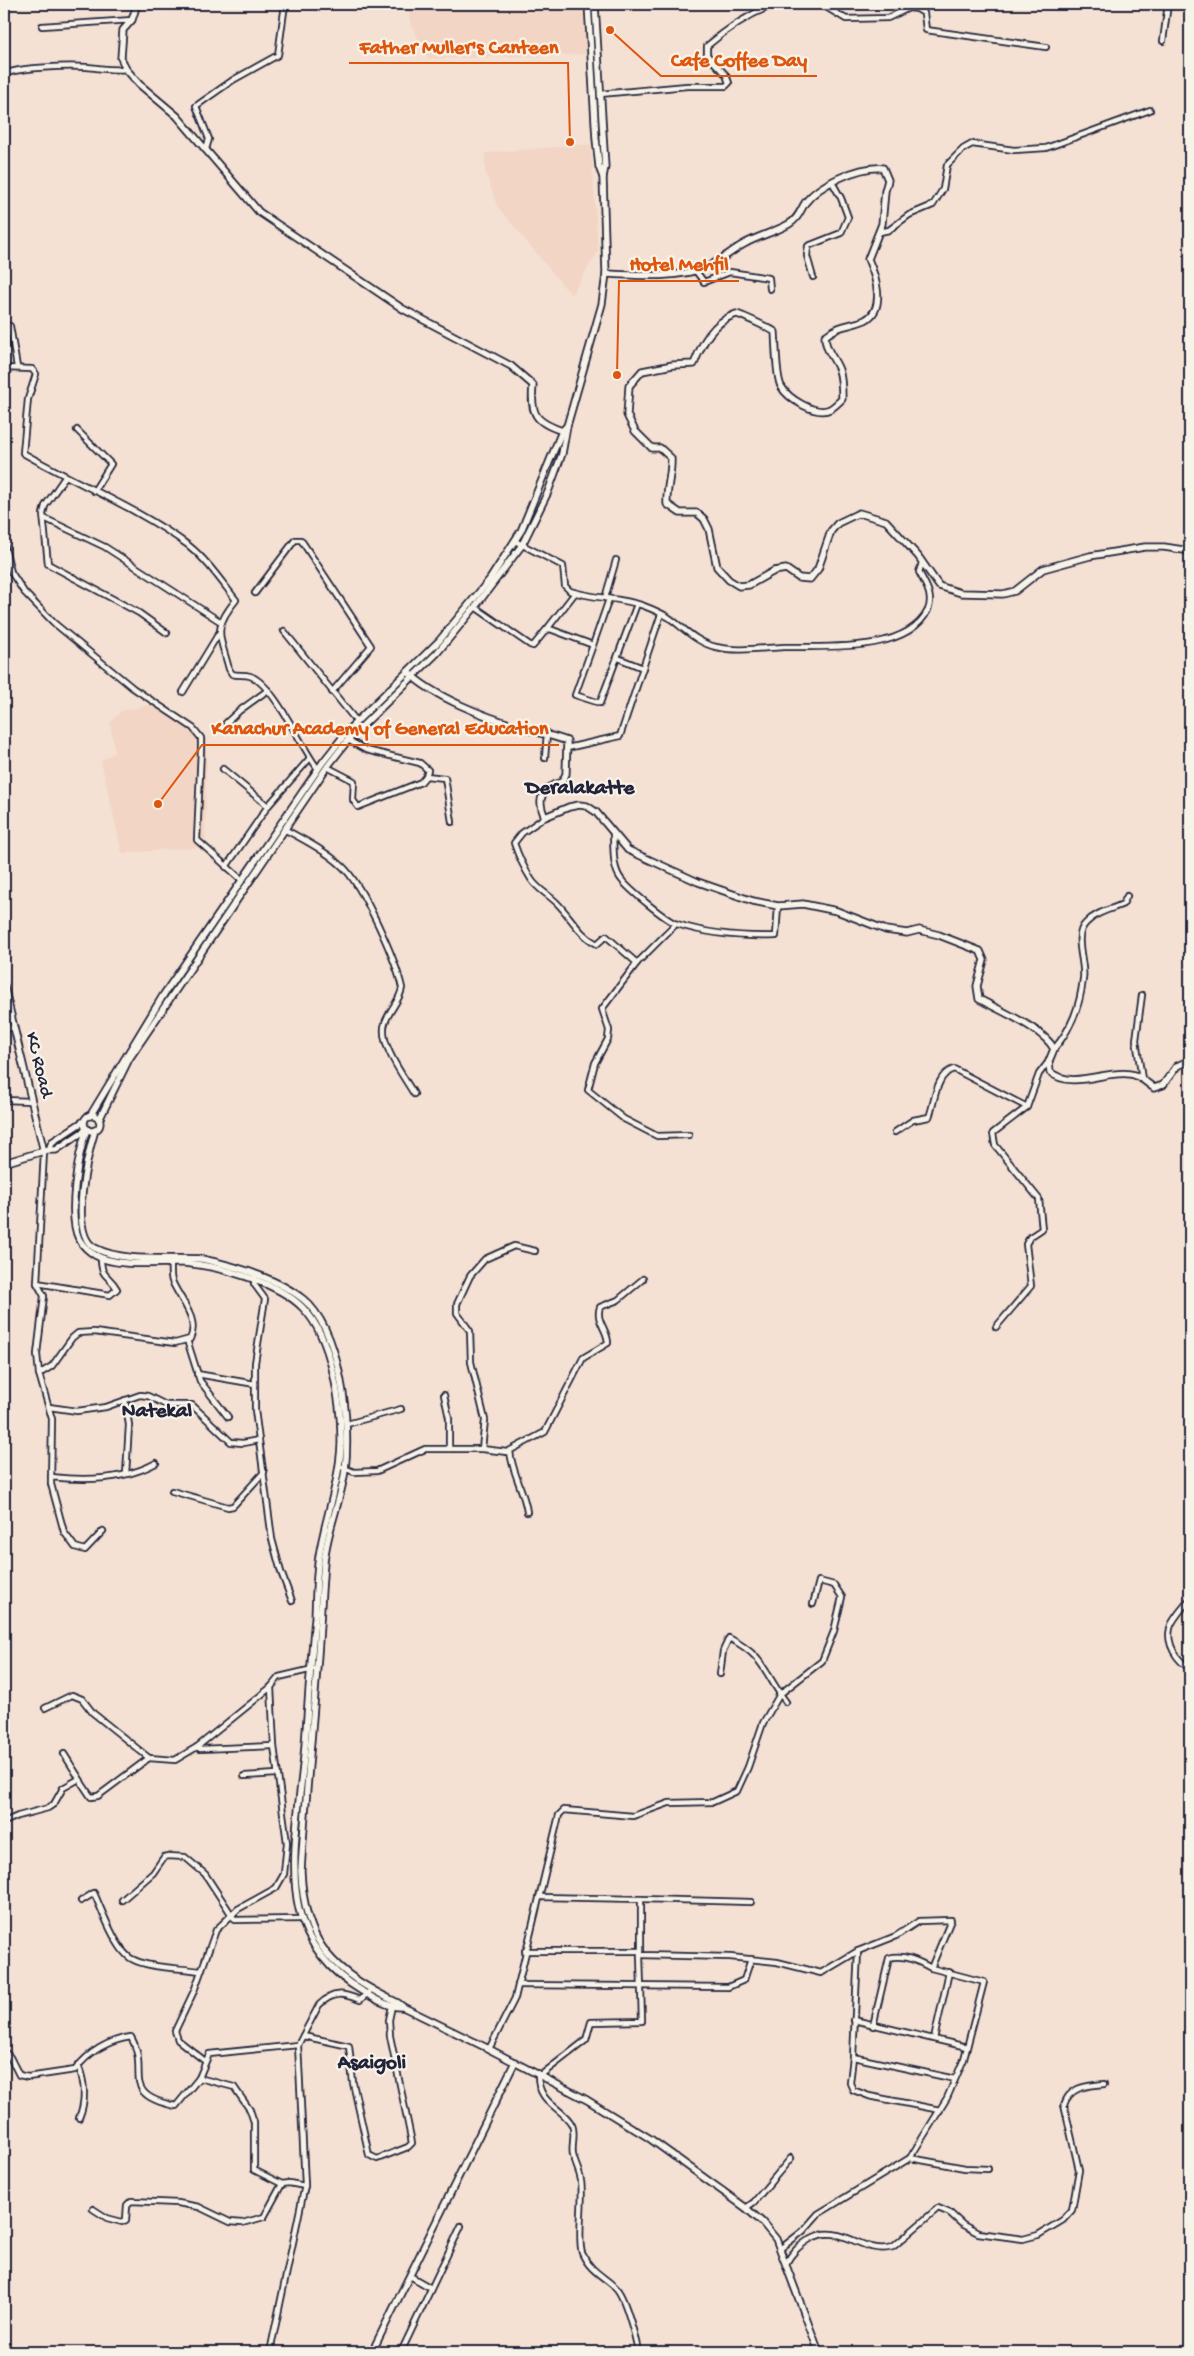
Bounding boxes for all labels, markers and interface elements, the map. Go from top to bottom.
callout: Father Muller's Canteen [349,28,568,63]
text: Father Muller's Canteen [359,38,559,61]
callout: Cafe Coffee Day [661,41,817,76]
text: Cafe Coffee Day [670,51,807,74]
callout: Hotel Mehfil [619,246,739,281]
text: Hotel Mehfil [629,254,729,278]
callout: Kanachur Academy of General Education [202,710,559,745]
text: Kanachur Academy of General Education [210,719,549,742]
district label: Deralakatte [524,777,636,802]
street label: KC Road [19,1030,58,1102]
district label: Natekal [122,1400,193,1425]
district label: Asaigoli [337,2052,406,2077]

